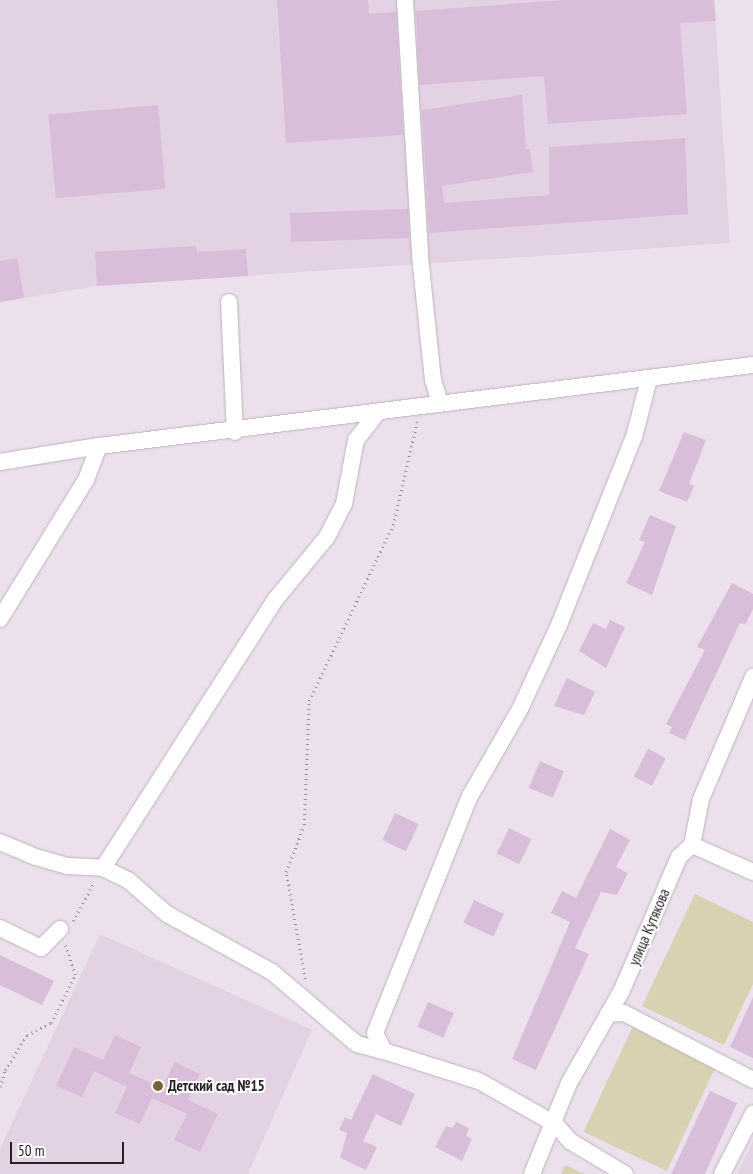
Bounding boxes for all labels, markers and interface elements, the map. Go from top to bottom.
street label: улица Кутякова [625,886,673,968]
place label: Детский сад №15 [168,1077,265,1095]
marker: Детский сад №15 [152,1080,164,1092]
scale bar [12,1132,126,1164]
text: 50 m [18,1141,44,1160]

